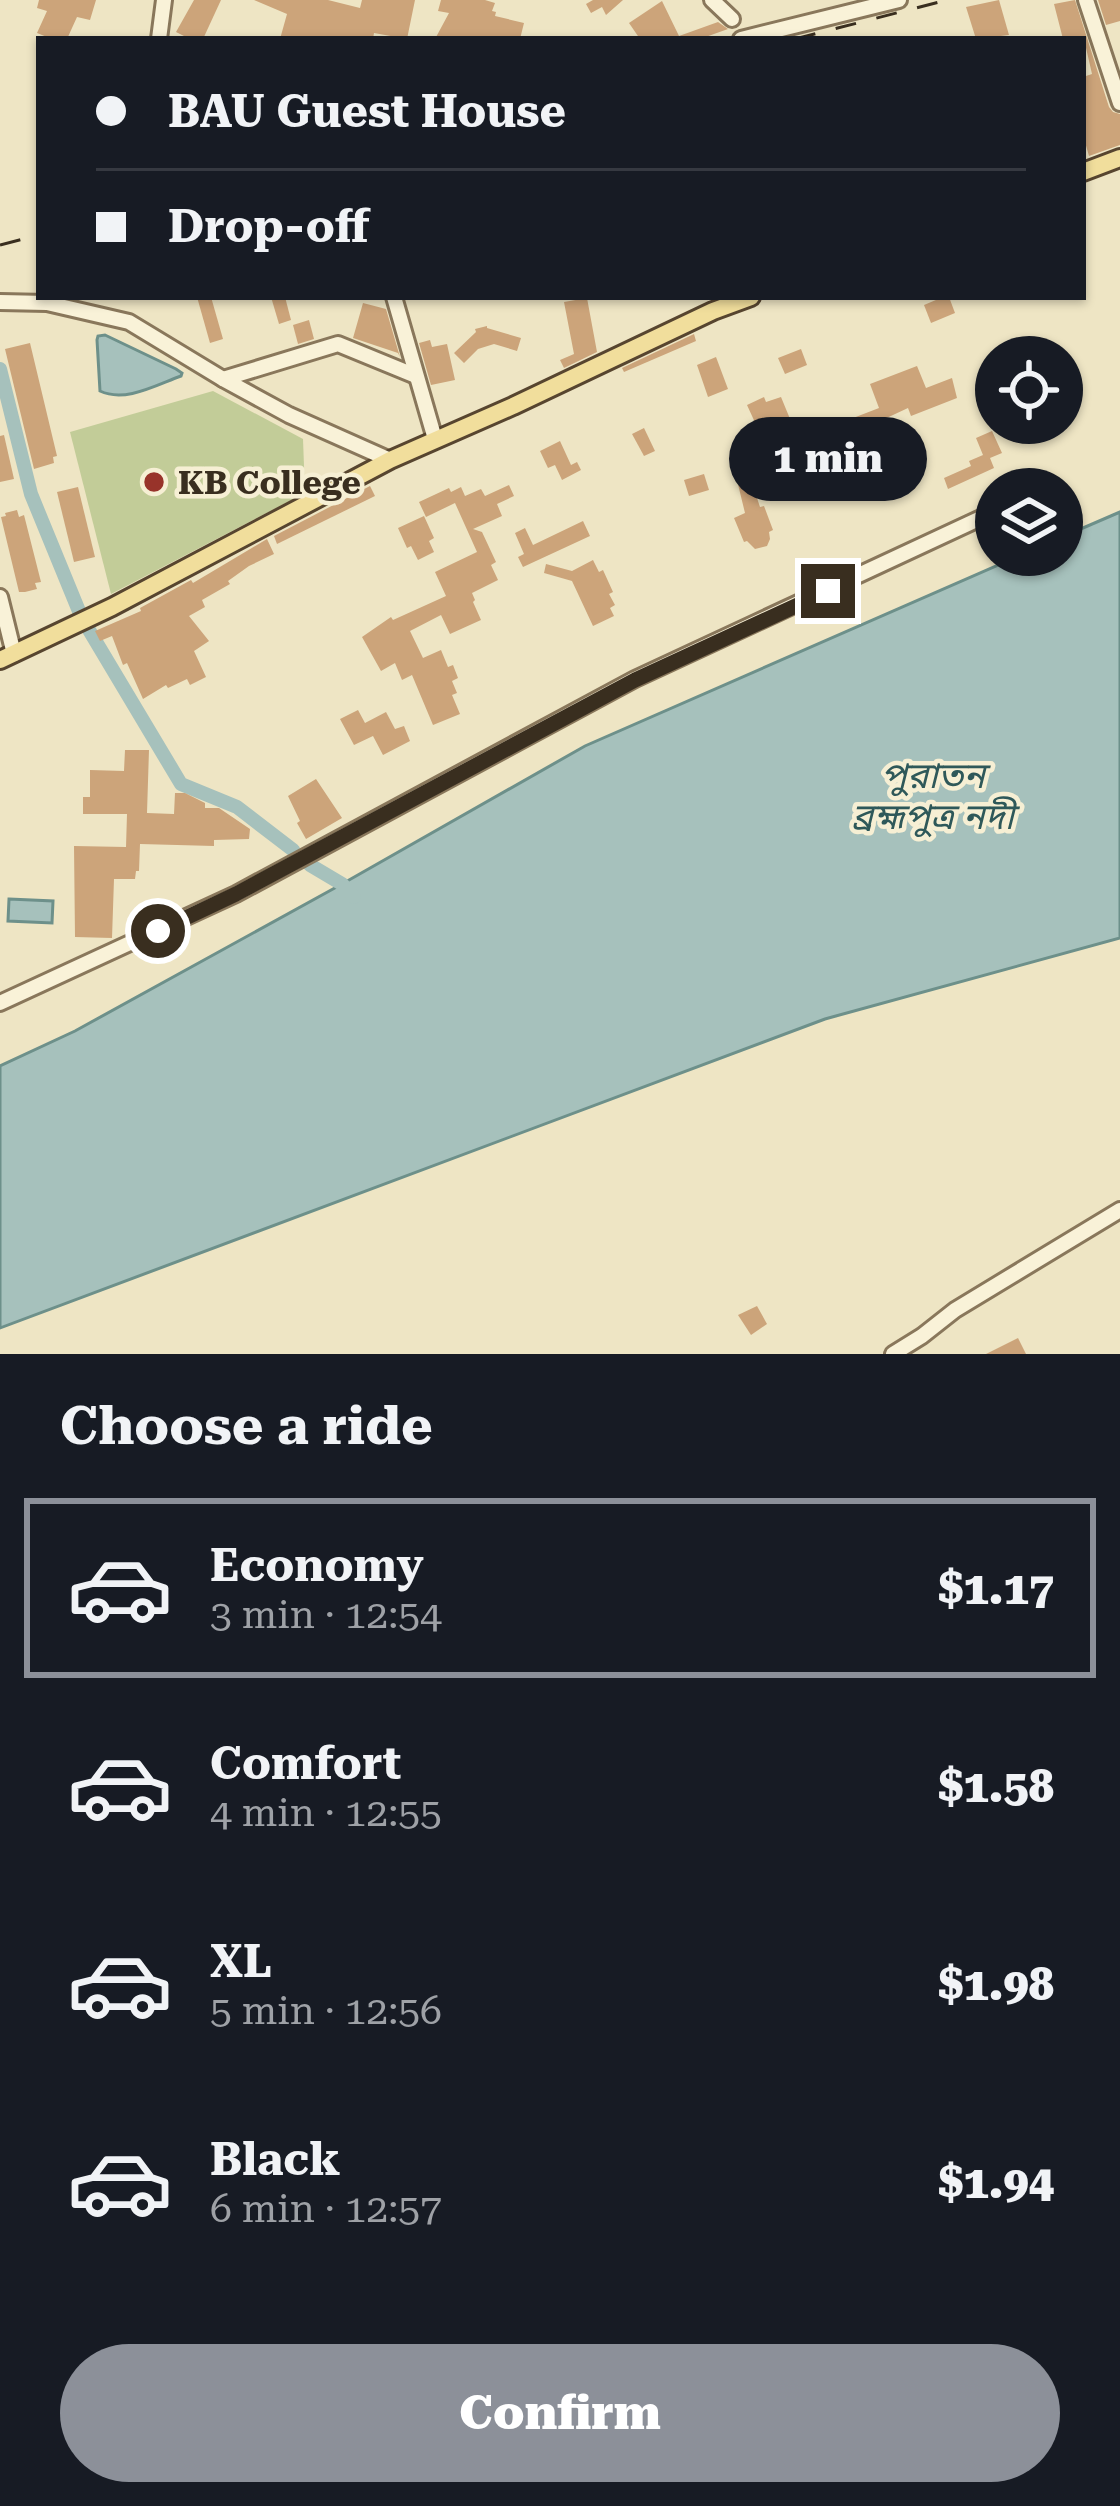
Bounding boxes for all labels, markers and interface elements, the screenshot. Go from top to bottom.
text: BAU Guest House [168,85,566,138]
text: Drop-off [168,200,369,253]
map controls [975,336,1083,576]
button: locate [975,336,1083,444]
callout: 1 min [729,417,927,501]
text: 1 min [773,436,883,482]
place label: KB College [178,463,361,502]
button: layers [975,468,1083,576]
marker: KB College [141,469,167,495]
route end [801,564,855,618]
water label: পুরাতন ব্রহ্মপুত্র নদী [852,755,1020,838]
route start [131,904,185,958]
text: Choose a ride [60,1394,433,1457]
icon: car [66,1534,174,1642]
text: Economy [210,1539,424,1592]
text: $1.17 [938,1562,1054,1615]
text: 3 min · 12:54 [210,1592,442,1638]
icon: car [66,1732,174,1840]
text: Comfort [210,1737,401,1790]
text: $1.58 [938,1760,1054,1813]
text: 4 min · 12:55 [210,1790,442,1836]
icon: car [66,1930,174,2038]
text: XL [210,1935,272,1988]
text: $1.98 [938,1958,1054,2011]
text: 5 min · 12:56 [210,1988,442,2034]
icon: car [66,2128,174,2236]
text: Black [210,2133,340,2186]
text: $1.94 [938,2156,1054,2209]
text: 6 min · 12:57 [210,2186,442,2232]
button: Confirm [60,2344,1060,2482]

